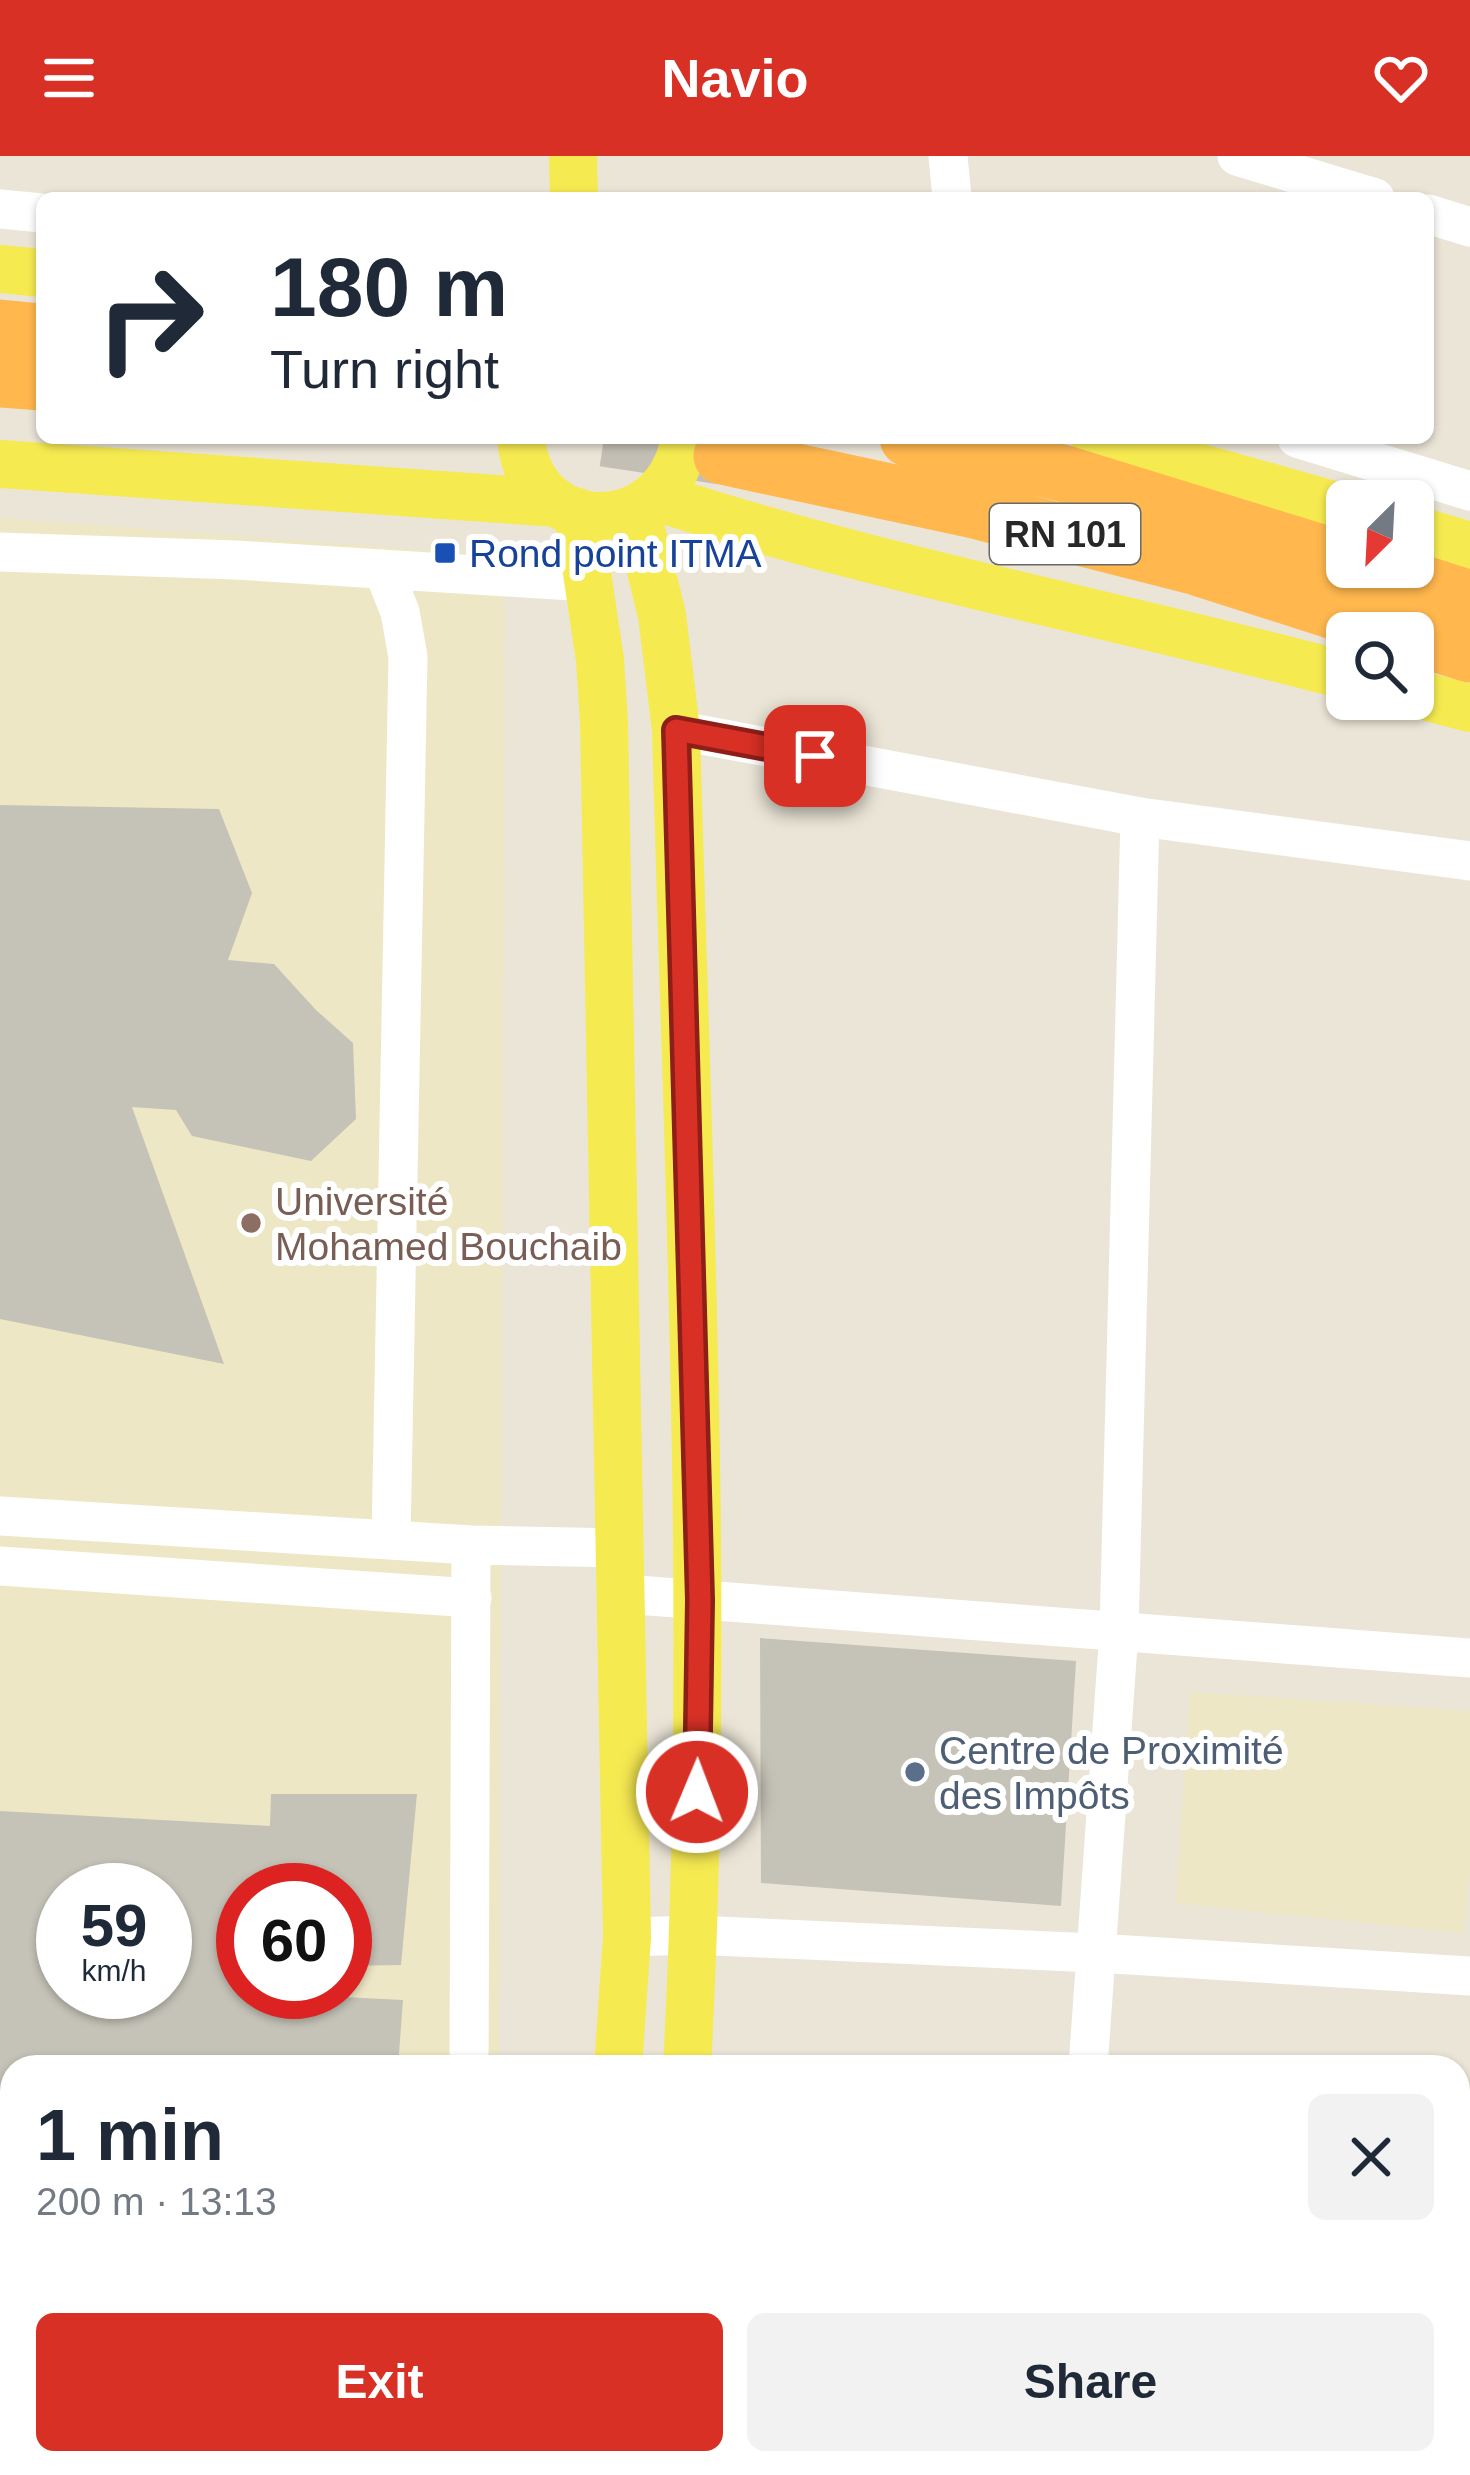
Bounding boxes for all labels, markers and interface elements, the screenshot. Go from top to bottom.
icon: menu [36,45,102,111]
icon: heart [1368,45,1434,111]
text: Navio [661,48,809,108]
icon: right [72,240,228,396]
text: 180 m [270,240,508,334]
text: Turn right [270,339,499,399]
north arrow [1326,480,1434,588]
map controls [1326,480,1434,720]
road number: RN 101 [990,504,1140,564]
place label: Rond point ITMA [469,532,762,575]
marker: Rond point ITMA [432,540,458,566]
button: search [1326,612,1434,720]
pin [764,705,866,807]
icon: arrive [782,723,848,789]
place label: Université Mohamed Bouchaib [275,1180,622,1268]
marker: Université Mohamed Bouchaib [238,1210,264,1236]
position arrow [634,1729,760,1855]
place label: Centre de Proximité des Impôts [939,1729,1284,1817]
marker: Centre de Proximité des Impôts [902,1759,928,1785]
speed limit sign: 60 [216,1863,372,2019]
text: 59 [81,1892,147,1959]
text: km/h [81,1954,147,1987]
button: close [1308,2094,1434,2220]
text: 1 min [36,2095,224,2175]
text: 200 m · 13:13 [36,2180,277,2223]
button: Exit [36,2313,723,2451]
button: Share [747,2313,1434,2451]

